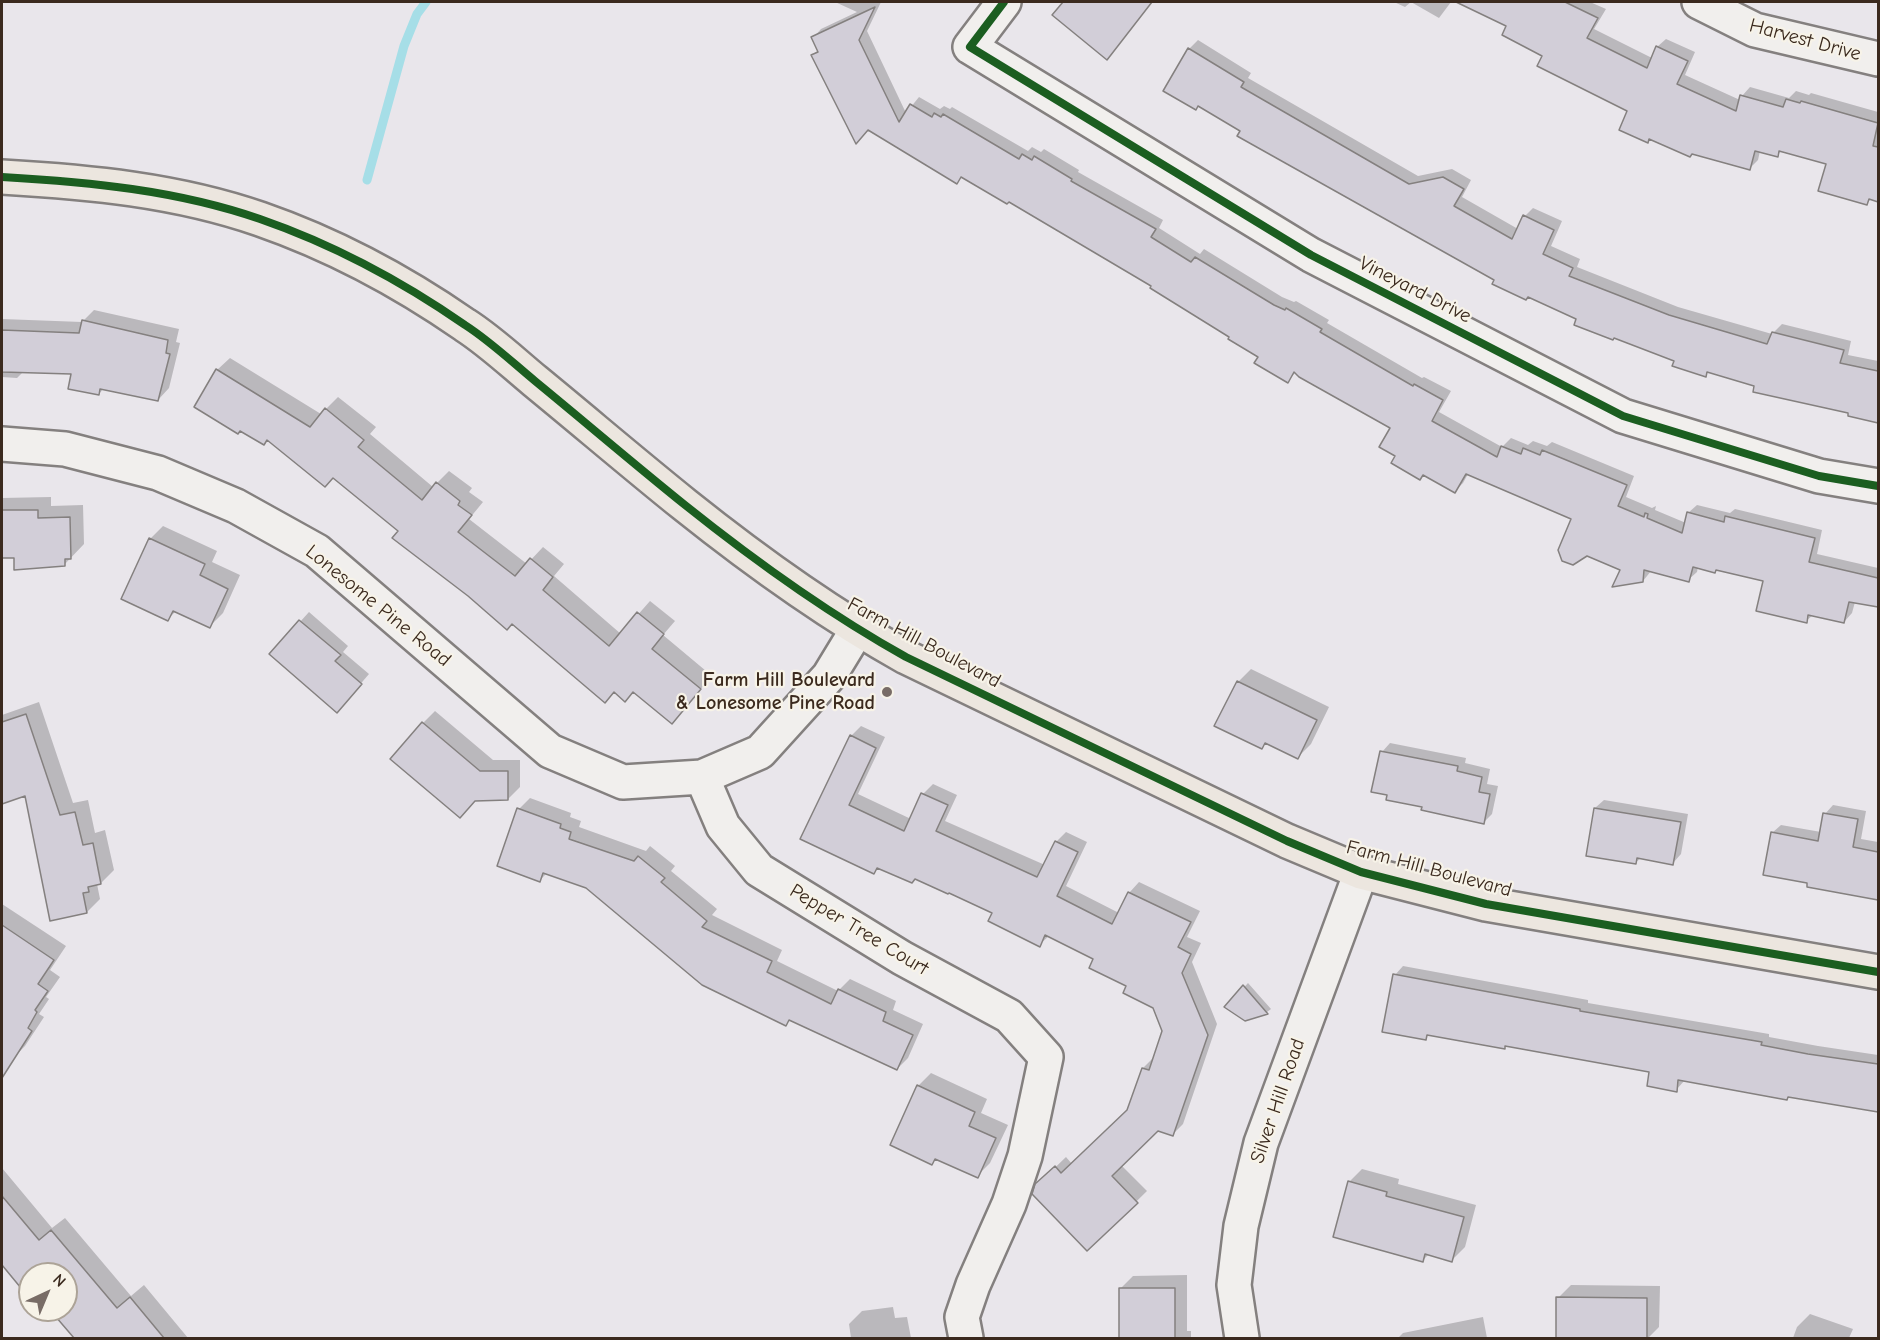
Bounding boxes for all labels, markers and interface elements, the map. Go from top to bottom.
street label: Harvest Drive [1747,14,1863,66]
street label: Vineyard Drive [1355,251,1475,329]
street label: Lonesome Pine Road [300,540,456,672]
street label: Farm Hill Boulevard [843,592,1005,694]
place label: Farm Hill Boulevard & Lonesome Pine Road [676,668,875,715]
marker: Farm Hill Boulevard & Lonesome Pine Road [880,685,894,699]
street label: Farm Hill Boulevard [1344,835,1514,903]
street label: Pepper Tree Court [785,879,933,981]
street label: Silver Hill Road [1245,1036,1311,1166]
north arrow [18,1262,78,1322]
text: N [49,1270,69,1291]

